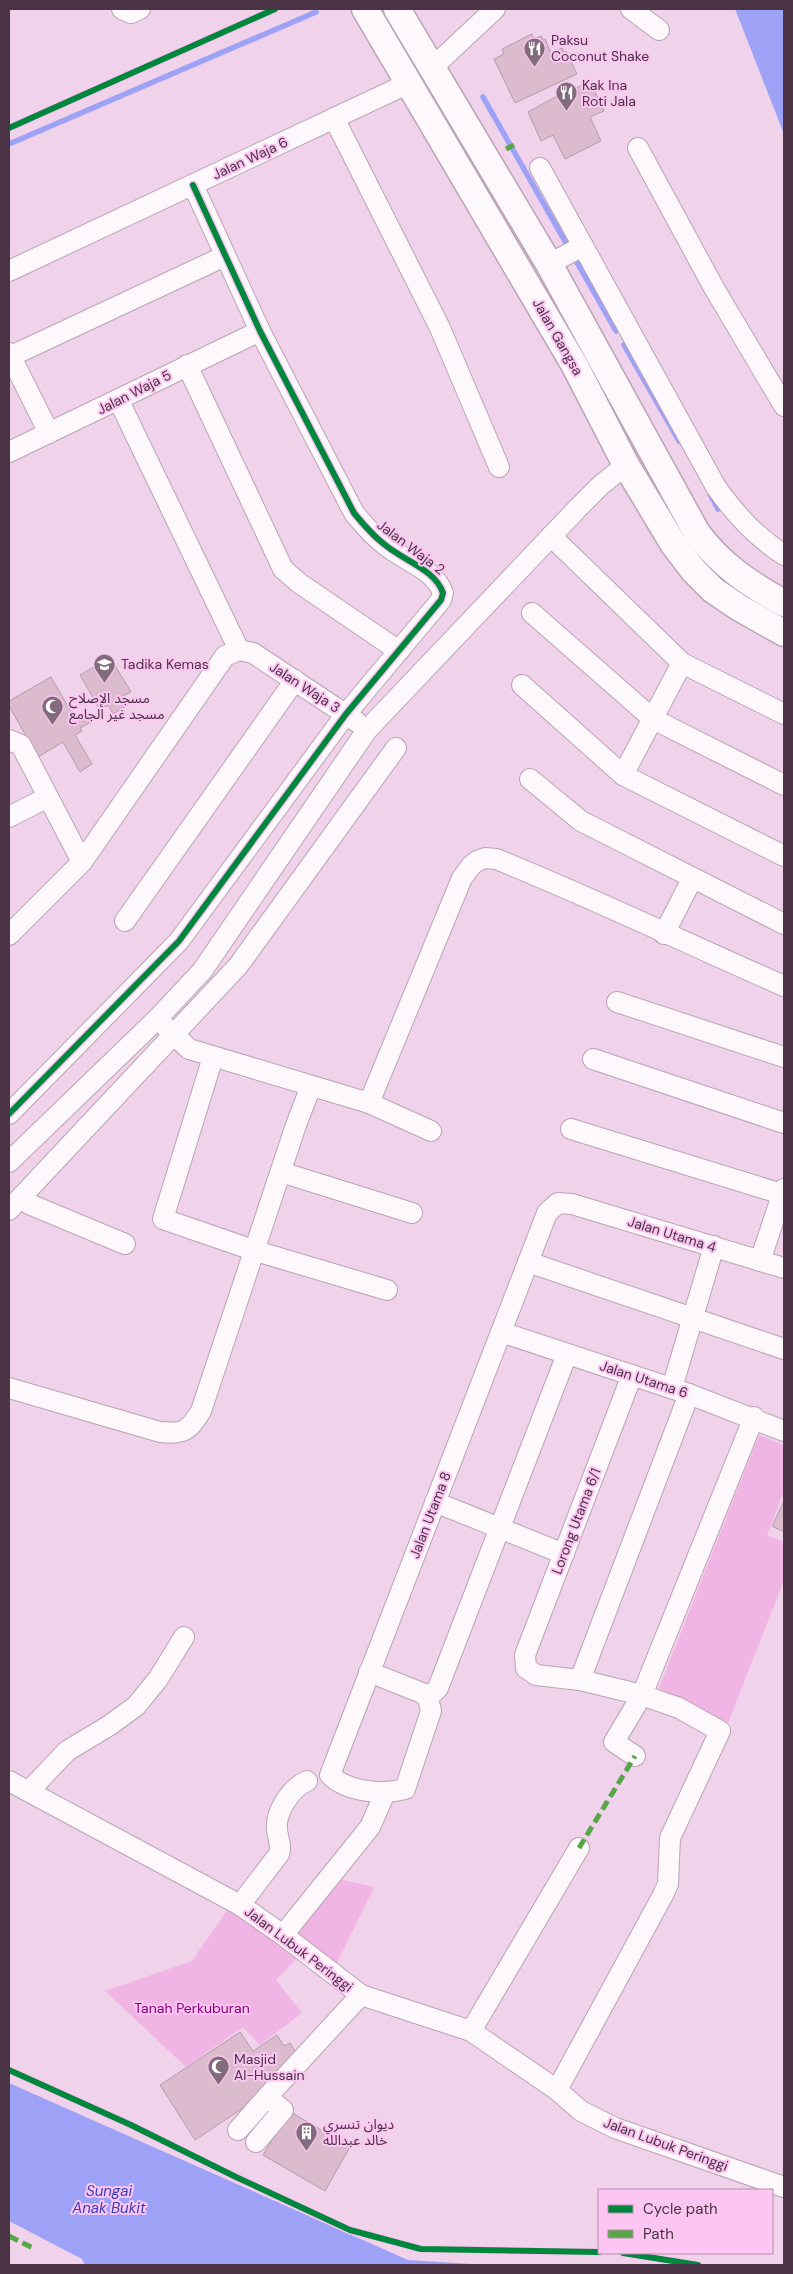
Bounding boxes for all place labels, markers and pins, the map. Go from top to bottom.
place label: Paksu Coconut Shake [551,31,649,65]
restaurant icon: Paksu Coconut Shake [523,36,547,67]
place label: Kak Ina Roti Jala [582,76,636,110]
restaurant icon: Kak Ina Roti Jala [554,81,578,112]
school or university icon: Tadika Kemas [93,652,117,683]
place label: Tadika Kemas [121,655,209,673]
place label: مسجد الإصلاح مسجد غير الجامع [69,689,165,725]
mosque icon: مسجد الإصلاح مسجد غير الجامع [41,694,65,725]
place label: Masjid Al-Hussain [234,2050,305,2084]
mosque icon: Masjid Al-Hussain [206,2055,230,2086]
place label: دیوان تنسري خالد عبدالله [323,2115,395,2149]
building icon: دیوان تنسري خالد عبدالله [295,2120,319,2151]

